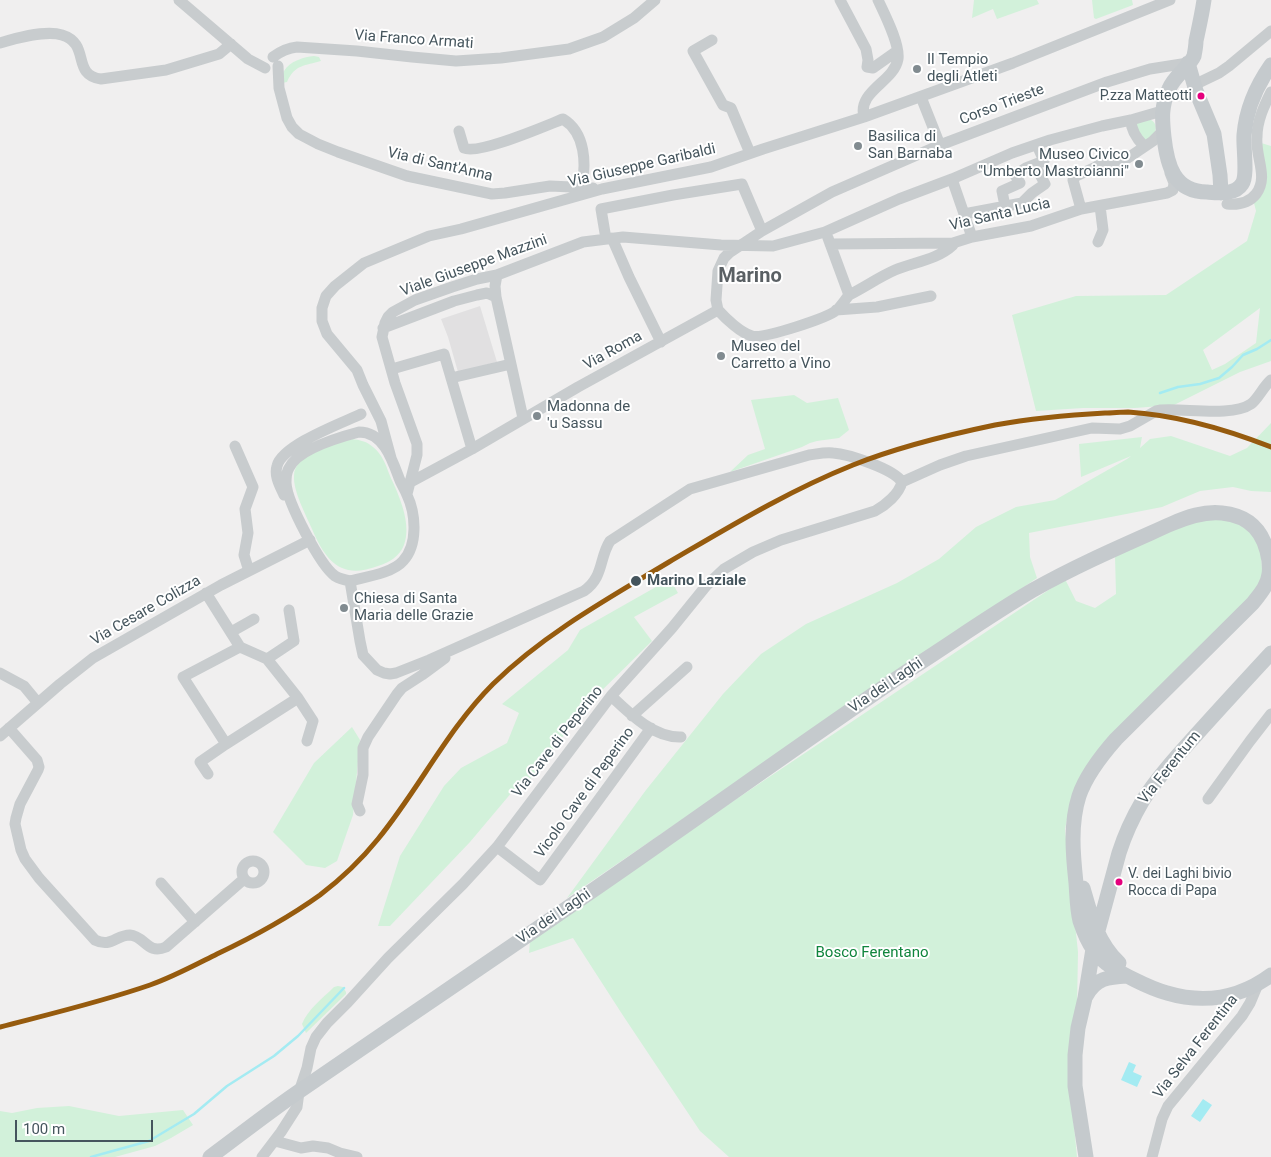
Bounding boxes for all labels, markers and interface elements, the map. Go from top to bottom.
street label: Via Franco Armati [354,27,474,53]
place label: Il Tempio degli Atleti [927,51,998,86]
marker: Il Tempio degli Atleti [911,63,923,75]
street label: Corso Trieste [957,81,1047,129]
place label: P.zza Matteotti [1100,88,1192,104]
marker: P.zza Matteotti [1196,91,1206,101]
place label: Basilica di San Barnaba [868,128,953,163]
street label: Via Giuseppe Garibaldi [566,140,718,192]
marker: Basilica di San Barnaba [852,140,864,152]
street label: Via di Sant'Anna [386,144,494,186]
place label: Museo Civico "Umberto Mastroianni" [978,146,1129,181]
marker: Museo Civico "Umberto Mastroianni" [1133,158,1145,170]
street label: Via Santa Lucia [948,195,1052,235]
street label: Viale Giuseppe Mazzini [398,231,550,301]
district label: Marino [718,265,782,289]
street label: Via Roma [581,328,645,374]
place label: Museo del Carretto a Vino [731,338,831,373]
marker: Museo del Carretto a Vino [715,350,727,362]
place label: Madonna de 'u Sassu [547,398,630,433]
marker: Madonna de 'u Sassu [531,410,543,422]
street label: Via Cesare Colizza [88,572,204,650]
place label: Marino Laziale [647,572,746,590]
marker: Marino Laziale [629,574,643,588]
place label: Chiesa di Santa Maria delle Grazie [354,590,473,625]
marker: Chiesa di Santa Maria delle Grazie [338,602,350,614]
street label: Via dei Laghi [846,655,926,717]
street label: Via Cave di Peperino [509,683,607,801]
street label: Vicolo Cave di Peperino [531,724,639,862]
street label: Via Ferentum [1135,728,1205,808]
place label: V. dei Laghi bivio Rocca di Papa [1128,866,1232,899]
marker: V. dei Laghi bivio Rocca di Papa [1114,877,1124,887]
street label: Via dei Laghi [514,886,594,948]
park label: Bosco Ferentano [816,944,928,962]
street label: Via Selva Ferentina [1150,991,1242,1103]
scale bar [18,1110,155,1142]
text: 100 m [23,1120,65,1138]

